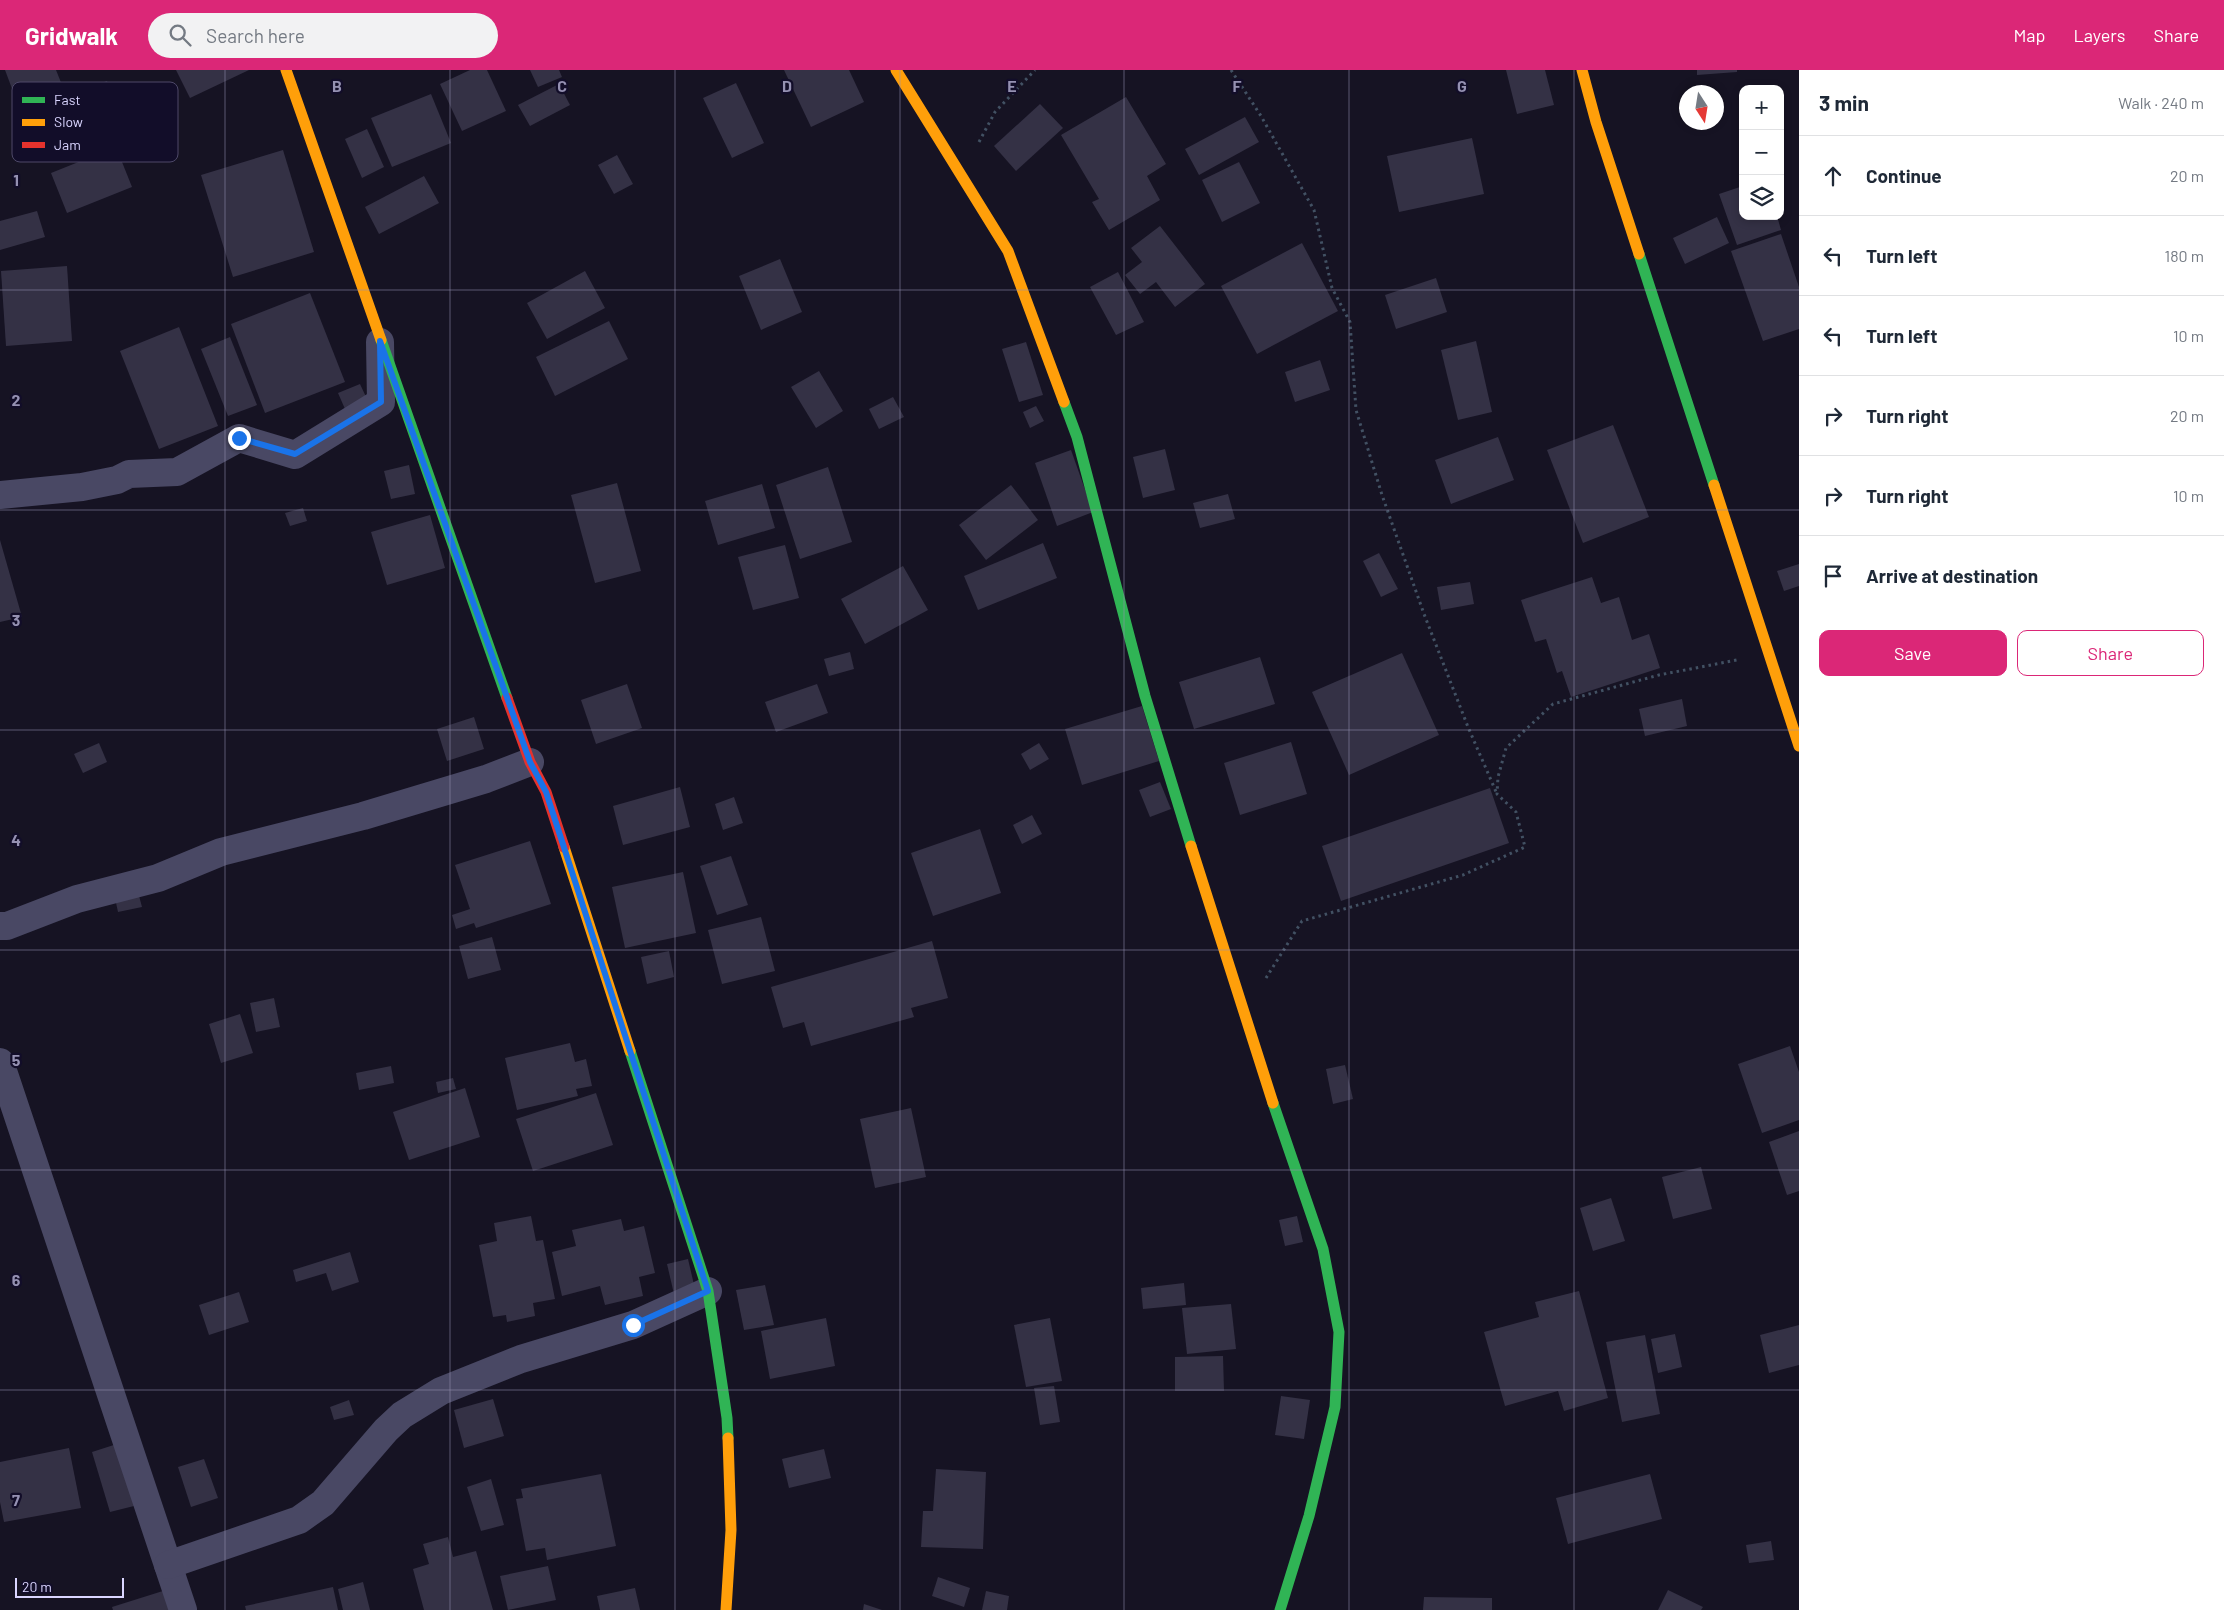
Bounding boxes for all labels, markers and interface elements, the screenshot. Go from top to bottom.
search box [148,13,498,58]
text: Gridwalk [25,21,118,50]
icon: search [166,21,194,49]
text: Search here [206,24,305,47]
text: Map [2013,24,2045,46]
text: Layers [2073,24,2126,46]
text: Share [2154,24,2199,46]
text: B [332,76,342,95]
text: C [557,76,567,95]
text: D [782,76,792,95]
text: E [1007,76,1017,95]
text: F [1233,76,1242,95]
text: G [1457,76,1467,95]
legend [12,82,178,162]
north arrow [1679,85,1724,130]
map controls [1739,85,1784,220]
button: + [1739,85,1784,130]
text: 3 min [1819,90,1869,115]
text: Fast [54,91,80,108]
text: Walk · 240 m [2118,93,2204,112]
text: Slow [54,113,83,130]
button: − [1739,130,1784,175]
text: Jam [54,136,81,153]
icon: ahead [1819,162,1847,190]
text: Continue [1866,164,1942,187]
text: 20 m [2170,166,2204,185]
text: 1 [13,170,19,189]
button: layers [1739,175,1784,220]
icon: left [1819,242,1847,270]
text: Turn left [1866,244,1937,267]
text: 180 m [2165,246,2204,265]
icon: left [1819,322,1847,350]
text: Turn left [1866,324,1937,347]
text: 10 m [2173,326,2204,345]
text: 2 [12,390,21,409]
icon: right [1819,402,1847,430]
text: Turn right [1866,404,1948,427]
text: 20 m [2170,406,2204,425]
route end [228,427,251,450]
icon: right [1819,482,1847,510]
text: Turn right [1866,484,1948,507]
text: 10 m [2173,486,2204,505]
icon: arrive [1819,562,1847,590]
text: Arrive at destination [1866,564,2038,587]
text: 3 [12,610,20,629]
button: Save [1819,630,2007,676]
button: Share [2017,630,2204,676]
text: 4 [11,830,21,849]
text: 5 [12,1050,21,1069]
text: 6 [12,1270,21,1289]
route start [622,1314,645,1337]
text: 7 [12,1490,20,1509]
scale bar [15,1575,124,1598]
text: 20 m [22,1578,52,1595]

